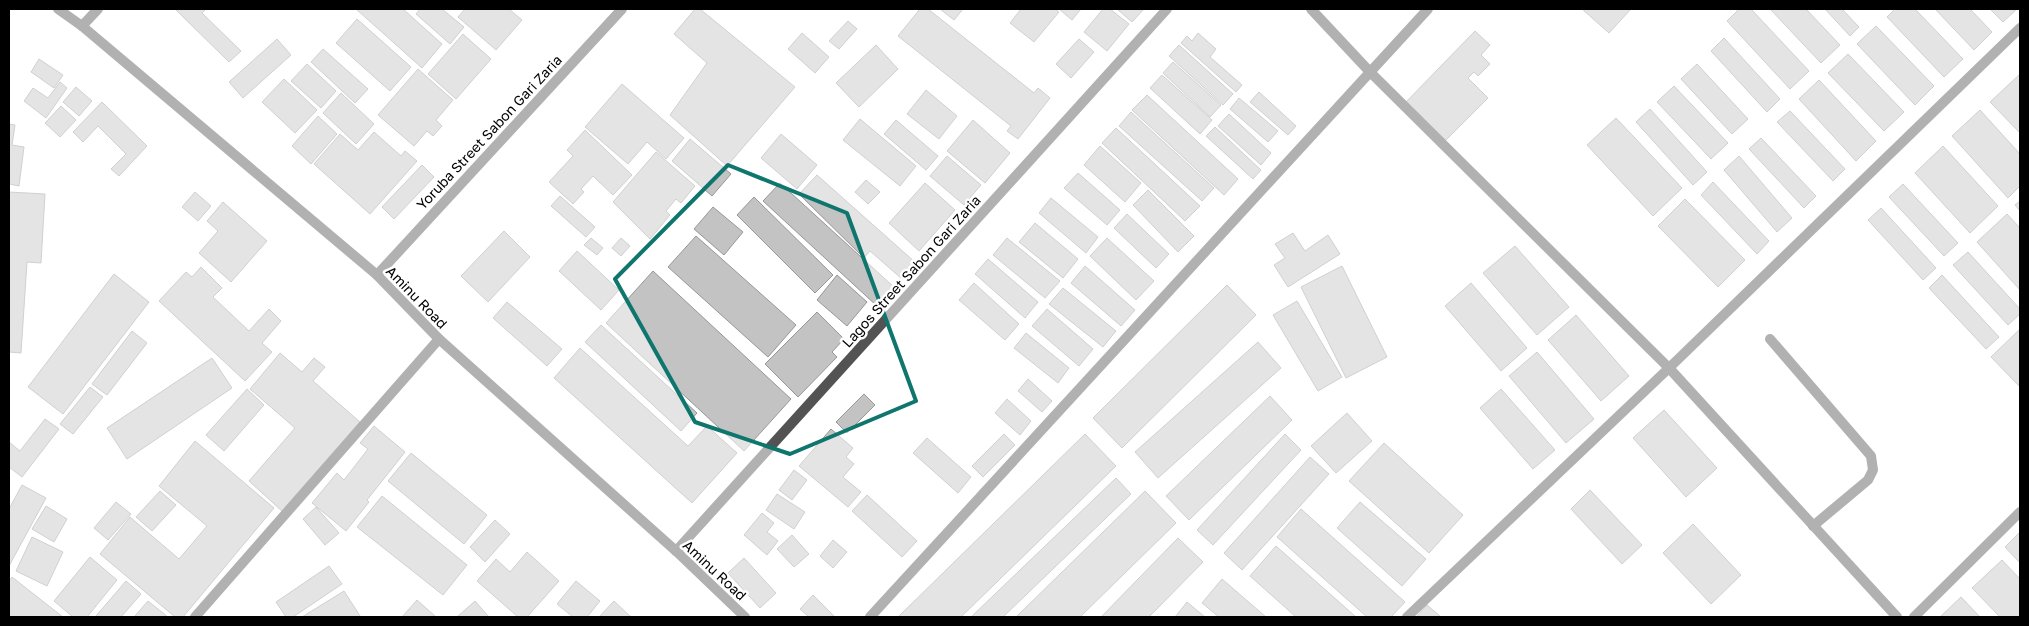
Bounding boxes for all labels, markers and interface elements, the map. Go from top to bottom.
street label: Yoruba Street Sabon Gari Zaria [413,51,565,213]
street label: Lagos Street Sabon Gari Zaria [838,191,984,351]
street label: Aminu Road [383,262,451,332]
street label: Aminu Road [680,536,750,604]

